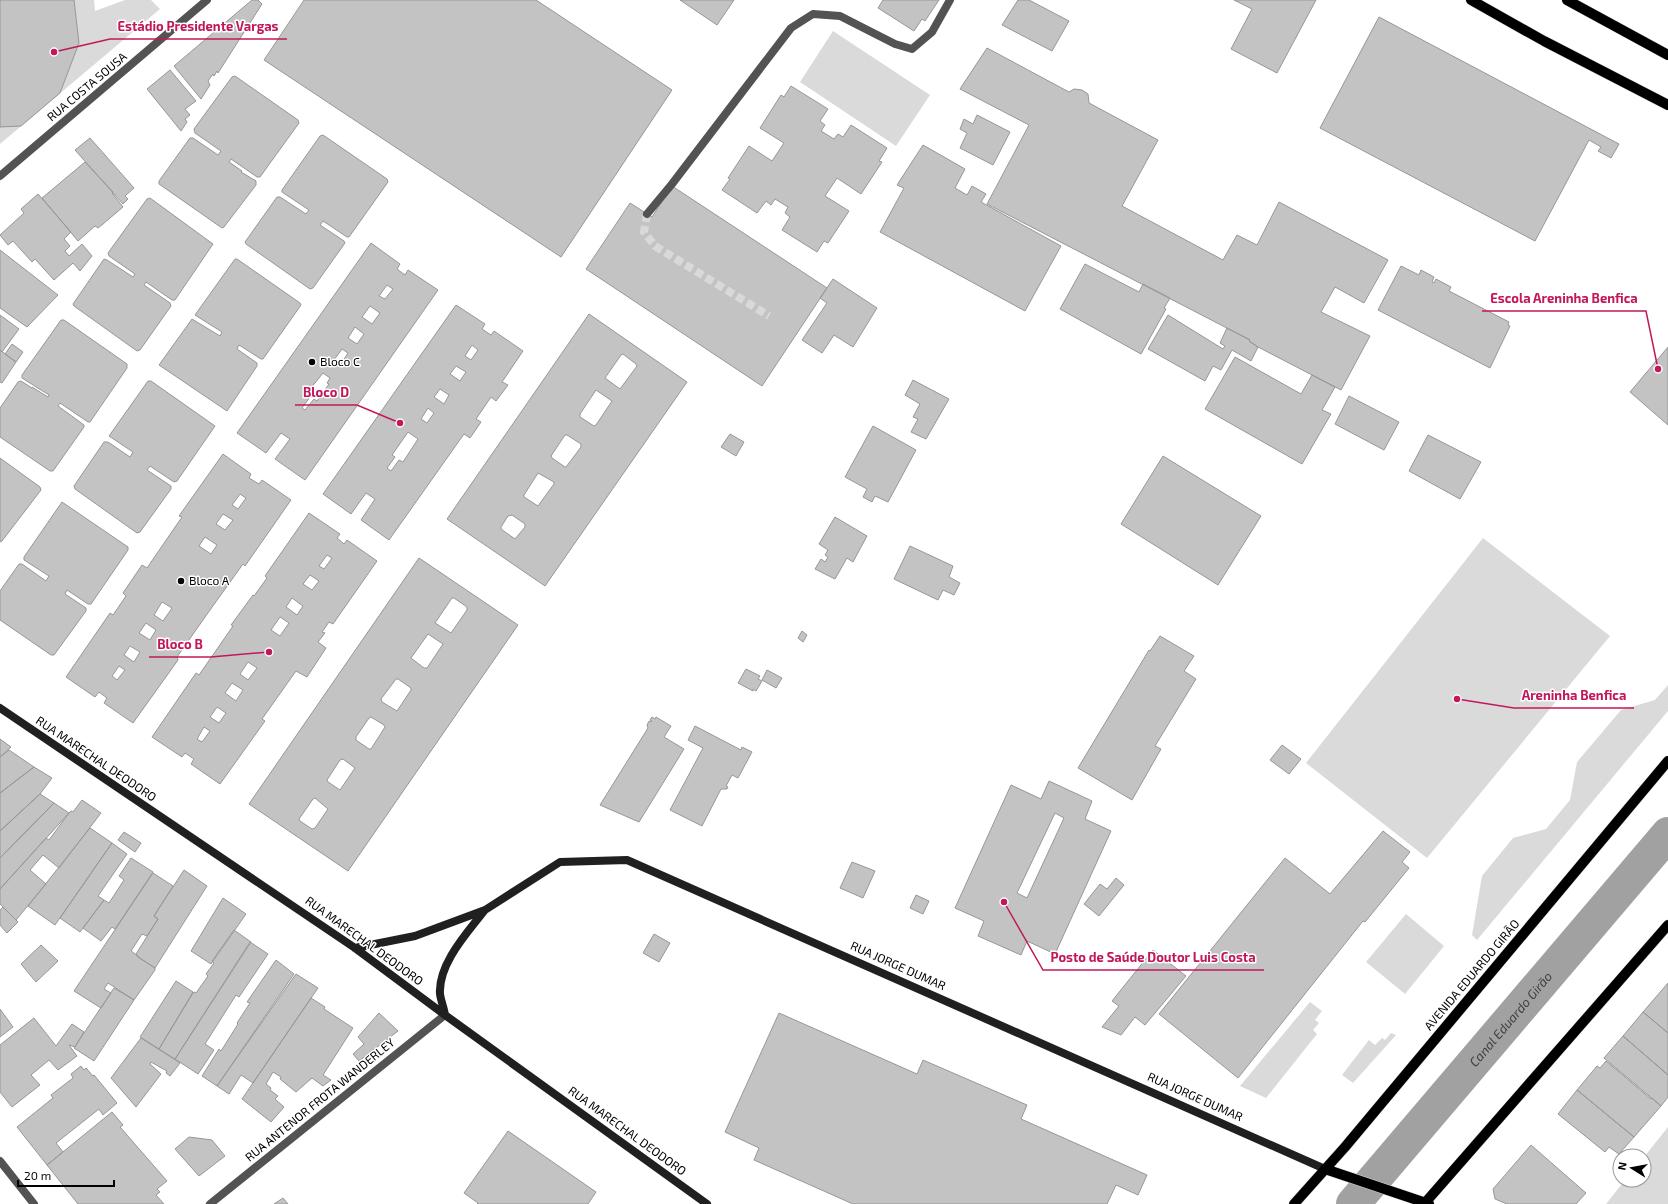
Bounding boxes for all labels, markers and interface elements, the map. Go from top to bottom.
callout: Estádio Presidente Vargas [110,14,287,39]
text: Estádio Presidente Vargas [117,18,279,34]
street label: RUA COSTA SOUSA [44,48,129,124]
callout: Escola Areninha Benfica [1482,286,1646,311]
text: Escola Areninha Benfica [1490,290,1638,306]
place label: Bloco C [320,354,360,368]
marker: Bloco C [307,357,317,367]
callout: Bloco D [295,380,357,405]
text: Bloco D [303,384,349,400]
place label: Bloco A [189,573,230,587]
marker: Bloco A [176,576,186,586]
callout: Bloco B [149,632,211,657]
text: Bloco B [157,636,203,652]
callout: Areninha Benfica [1514,683,1634,708]
text: Areninha Benfica [1522,687,1626,703]
street label: RUA MARECHAL DEODORO [34,713,159,804]
street label: RUA MARECHAL DEODORO [303,893,426,988]
street label: AVENIDA EDUARDO GIRÃO [1421,916,1522,1033]
street label: RUA JORGE DUMAR [849,938,948,992]
callout: Posto de Saúde Doutor Luis Costa [1043,945,1264,970]
text: Posto de Saúde Doutor Luis Costa [1050,949,1256,965]
water label: Canal Eduardo Girão [1466,968,1555,1070]
street label: RUA ANTENOR FROTA WANDERLEY [242,1035,397,1164]
street label: RUA JORGE DUMAR [1146,1069,1245,1123]
street label: RUA MARECHAL DEODORO [566,1083,689,1178]
north arrow [1612,1148,1652,1188]
text: N [1615,1161,1629,1171]
scale bar [18,1162,114,1188]
text: 20 m [24,1168,51,1182]

